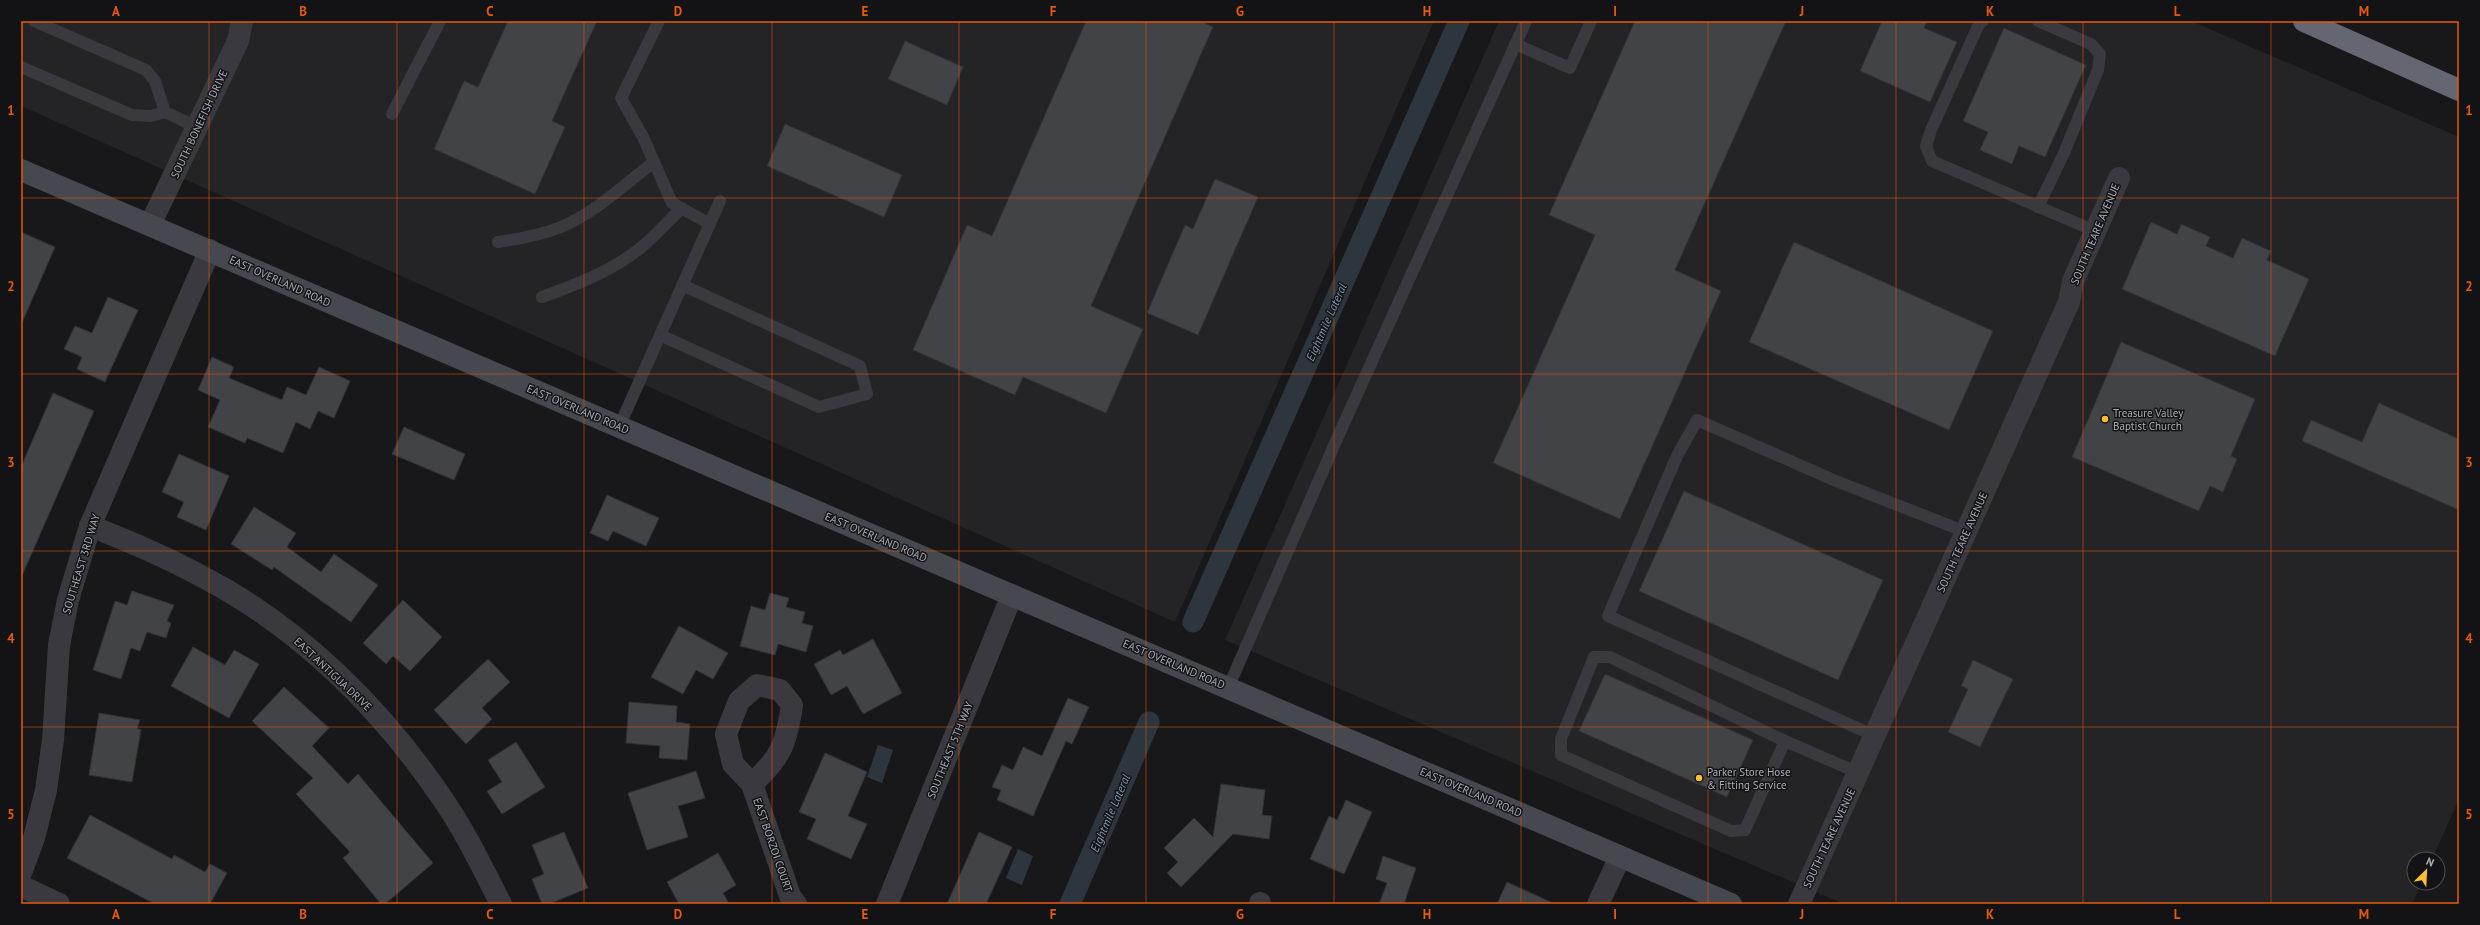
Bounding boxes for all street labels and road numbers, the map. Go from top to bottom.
street label: SOUTH BONEFISH DRIVE [168,67,230,181]
street label: SOUTH TEARE AVENUE [2067,181,2123,287]
street label: EAST OVERLAND ROAD [227,252,333,310]
street label: EAST OVERLAND ROAD [525,381,631,437]
street label: SOUTH TEARE AVENUE [1934,489,1991,594]
street label: EAST OVERLAND ROAD [823,509,929,565]
street label: SOUTHEAST 3RD WAY [59,511,103,616]
street label: EAST ANTIGUA DRIVE [291,634,375,714]
street label: EAST OVERLAND ROAD [1121,636,1227,692]
street label: SOUTHEAST 5TH WAY [924,699,976,801]
street label: EAST OVERLAND ROAD [1418,764,1524,820]
street label: SOUTH TEARE AVENUE [1800,786,1858,890]
street label: EAST BORZOI COURT [750,796,796,894]

